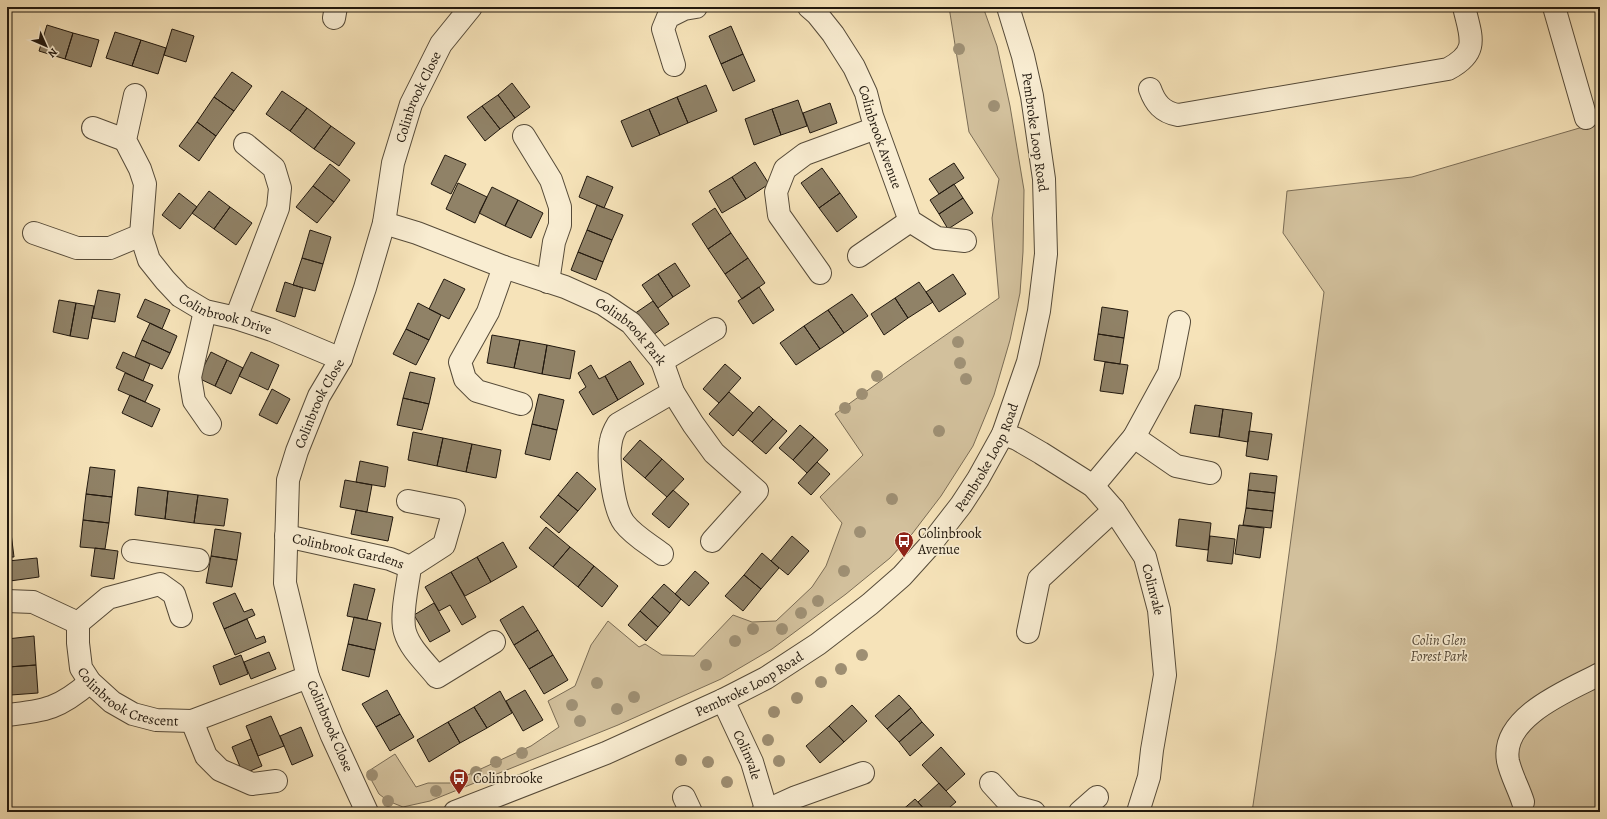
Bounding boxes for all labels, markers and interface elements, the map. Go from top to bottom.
north arrow [26,26,66,66]
text: N [45,45,61,61]
street label: Colinbrook Close [390,48,445,145]
street label: Pembroke Loop Road [1017,71,1053,193]
street label: Colinbrook Avenue [854,82,907,191]
street label: Colinbrook Drive [176,288,275,339]
street label: Colinbrook Park [593,292,671,369]
street label: Colinbrook Close [290,355,349,451]
street label: Pembroke Loop Road [950,400,1023,515]
place label: Colinbrook Avenue [917,524,982,559]
street label: Colinbrook Gardens [290,528,407,573]
bus stop icon: Colinbrook Avenue [893,530,915,558]
street label: Colinvale [1138,562,1169,616]
park label: Colin Glen Forest Park [1410,631,1468,666]
street label: Pembroke Loop Road [692,647,807,721]
street label: Colinbrook Crescent [73,663,179,730]
street label: Colinbrook Close [302,677,358,775]
street label: Colinvale [729,727,766,782]
bus stop icon: Colinbrooke [448,767,470,795]
place label: Colinbrooke [473,769,543,788]

